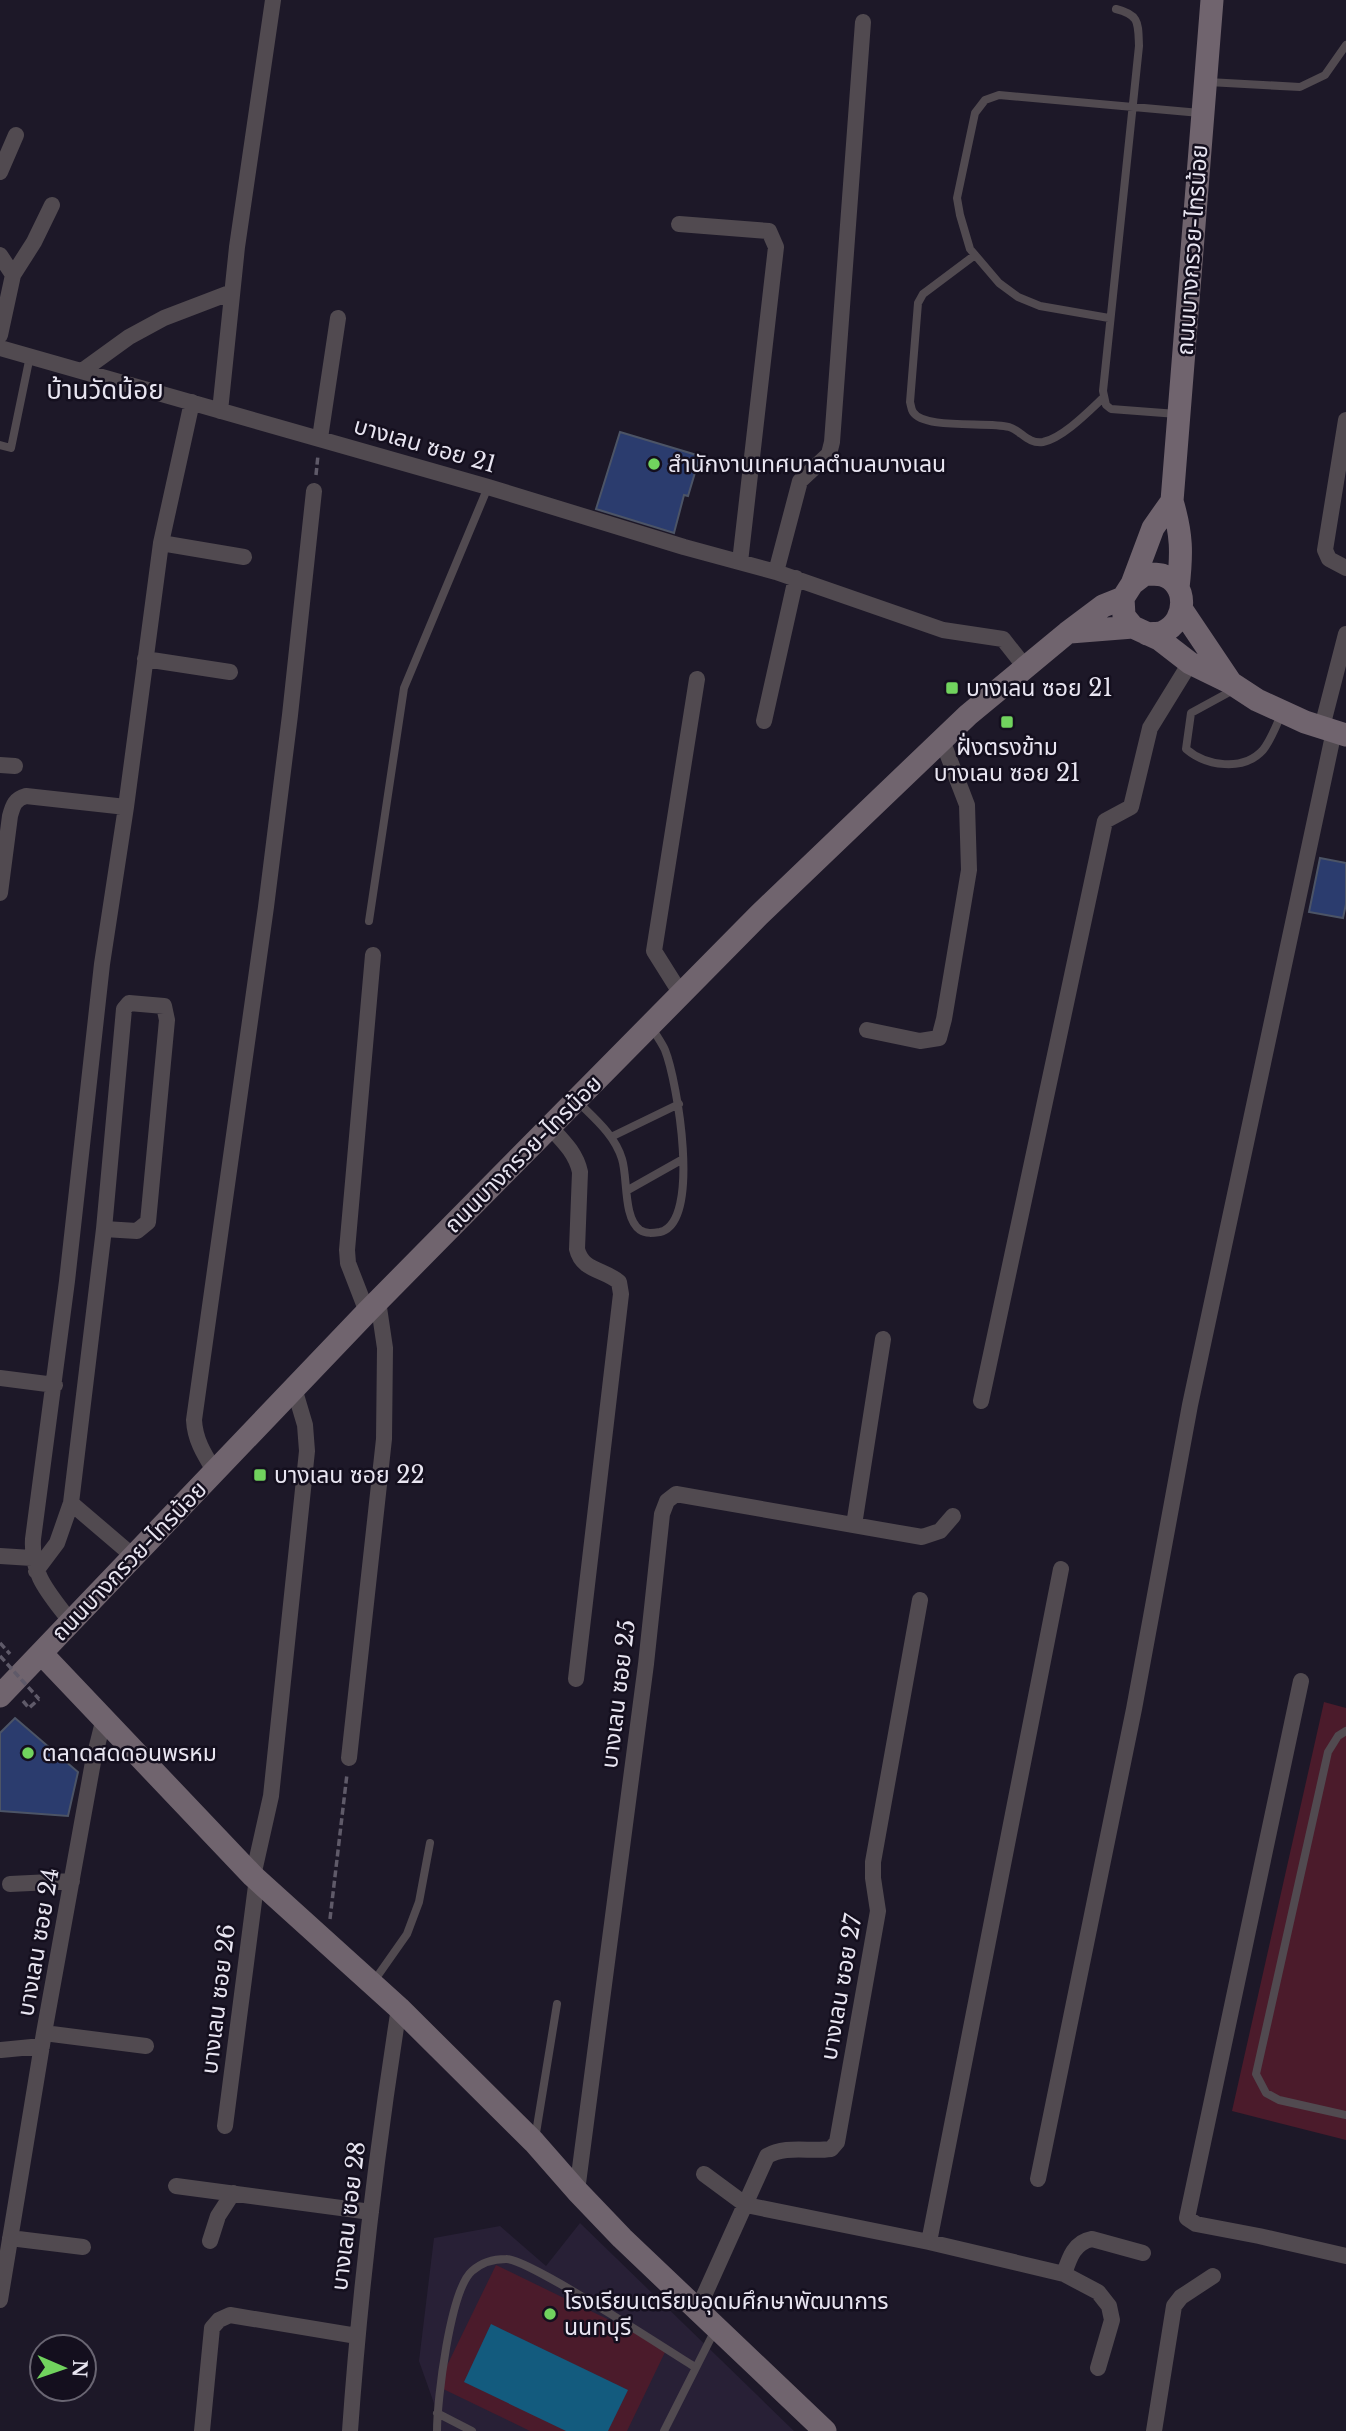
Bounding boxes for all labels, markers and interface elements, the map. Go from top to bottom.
street label: ถนนบางกรวย-ไทรน้อย [1171,144,1213,356]
district label: บ้านวัดน้อย [46,374,164,406]
street label: บางเลน ซอย 21 [351,411,499,479]
place label: สำนักงานเทศบาลตำบลบางเลน [668,450,946,478]
marker: สำนักงานเทศบาลตำบลบางเลน [646,456,662,472]
place label: บางเลน ซอย 21 [966,674,1113,702]
marker: บางเลน ซอย 21 [944,680,960,696]
marker: ฝั่งตรงข้าม บางเลน ซอย 21 [999,714,1015,730]
place label: ฝั่งตรงข้าม บางเลน ซอย 21 [934,732,1080,787]
street label: ถนนบางกรวย-ไทรน้อย [438,1069,608,1239]
place label: บางเลน ซอย 22 [274,1461,425,1489]
marker: บางเลน ซอย 22 [252,1467,268,1483]
street label: ถนนบางกรวย-ไทรน้อย [45,1475,213,1647]
street label: บางเลน ซอย 25 [595,1618,641,1770]
place label: ตลาดสดดอนพรหม [42,1739,217,1767]
marker: ตลาดสดดอนพรหม [20,1745,36,1761]
street label: บางเลน ซอย 24 [11,1866,65,2018]
street label: บางเลน ซอย 27 [814,1911,868,2062]
street label: บางเลน ซอย 26 [195,1922,241,2076]
street label: บางเลน ซอย 28 [325,2140,371,2292]
place label: โรงเรียนเตรียมอุดมศึกษาพัฒนาการ นนทบุรี [564,2287,889,2341]
marker: โรงเรียนเตรียมอุดมศึกษาพัฒนาการ นนทบุรี [542,2306,558,2322]
north arrow [28,2333,98,2403]
text: N [68,2359,91,2378]

